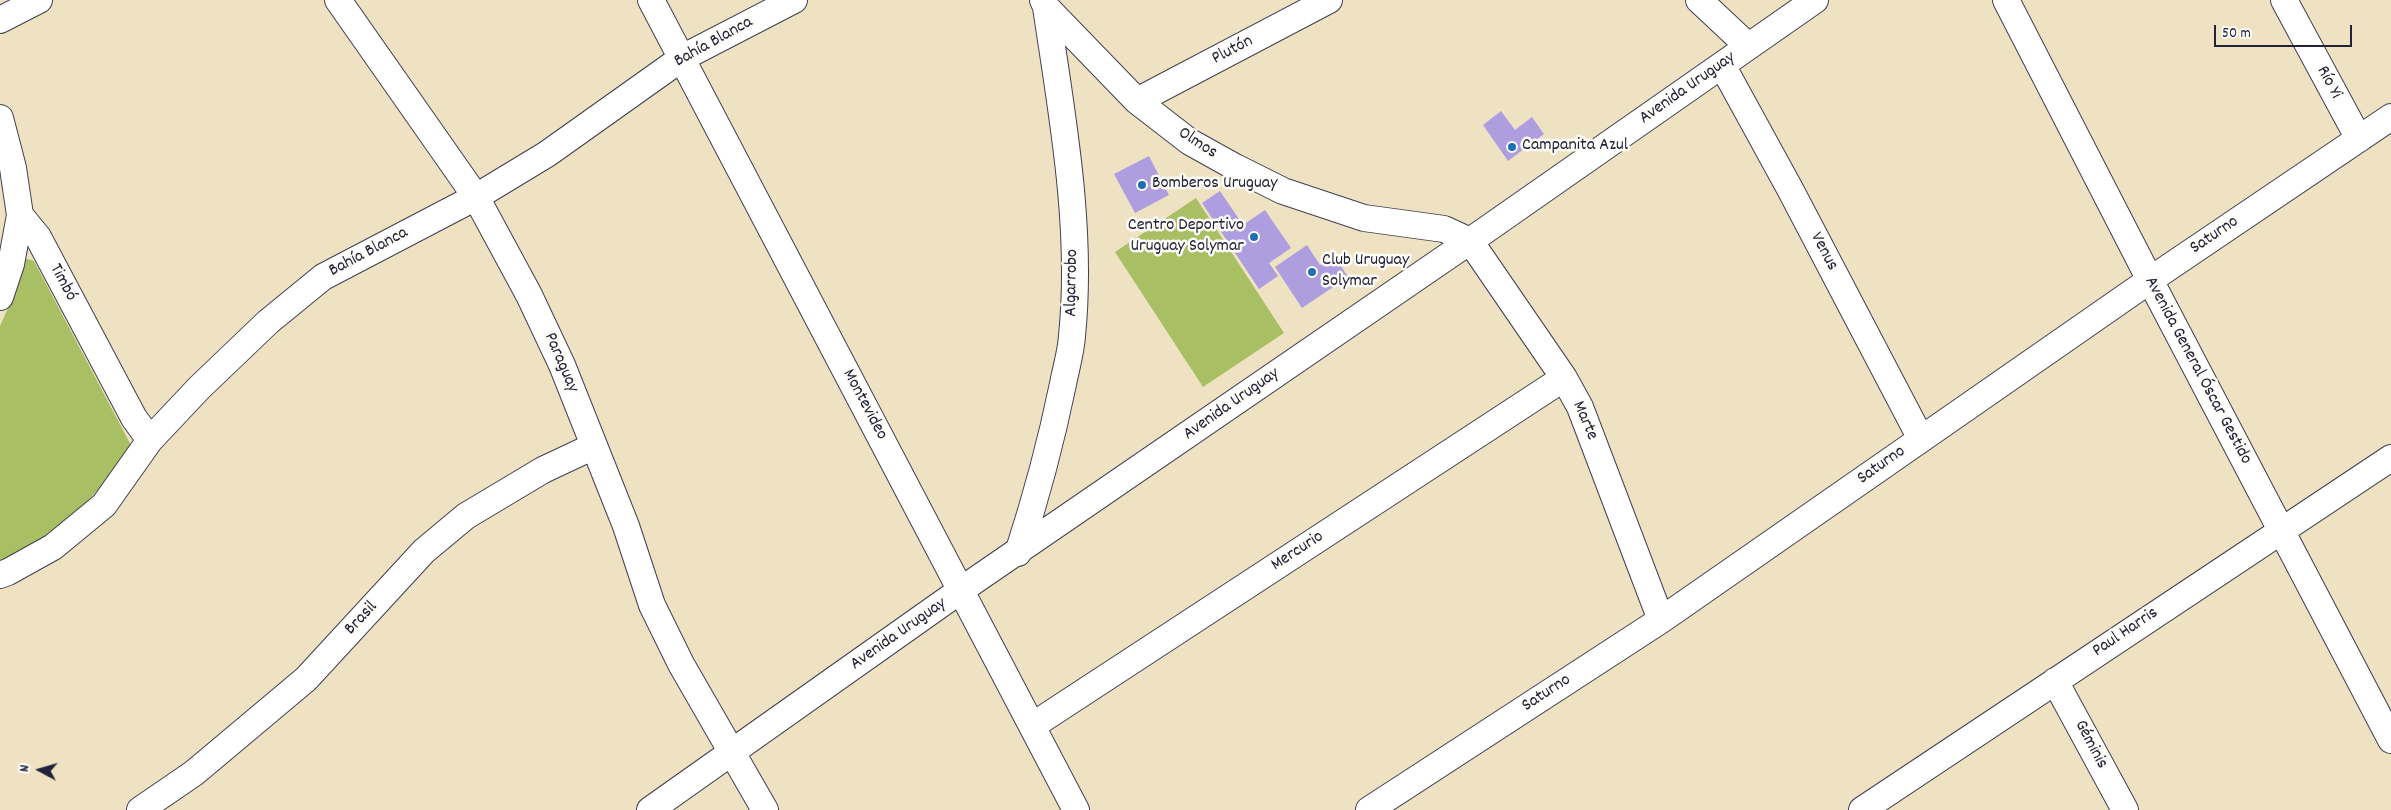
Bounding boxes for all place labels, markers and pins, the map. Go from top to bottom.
place label: Campanita Azul [1522,136,1628,158]
marker: Campanita Azul [1506,141,1518,153]
place label: Bomberos Uruguay [1152,174,1277,196]
marker: Bomberos Uruguay [1136,179,1148,191]
place label: Centro Deportivo Uruguay Solymar [1128,216,1244,258]
marker: Centro Deportivo Uruguay Solymar [1248,231,1260,243]
place label: Club Uruguay Solymar [1322,251,1409,294]
marker: Club Uruguay Solymar [1306,266,1318,278]

